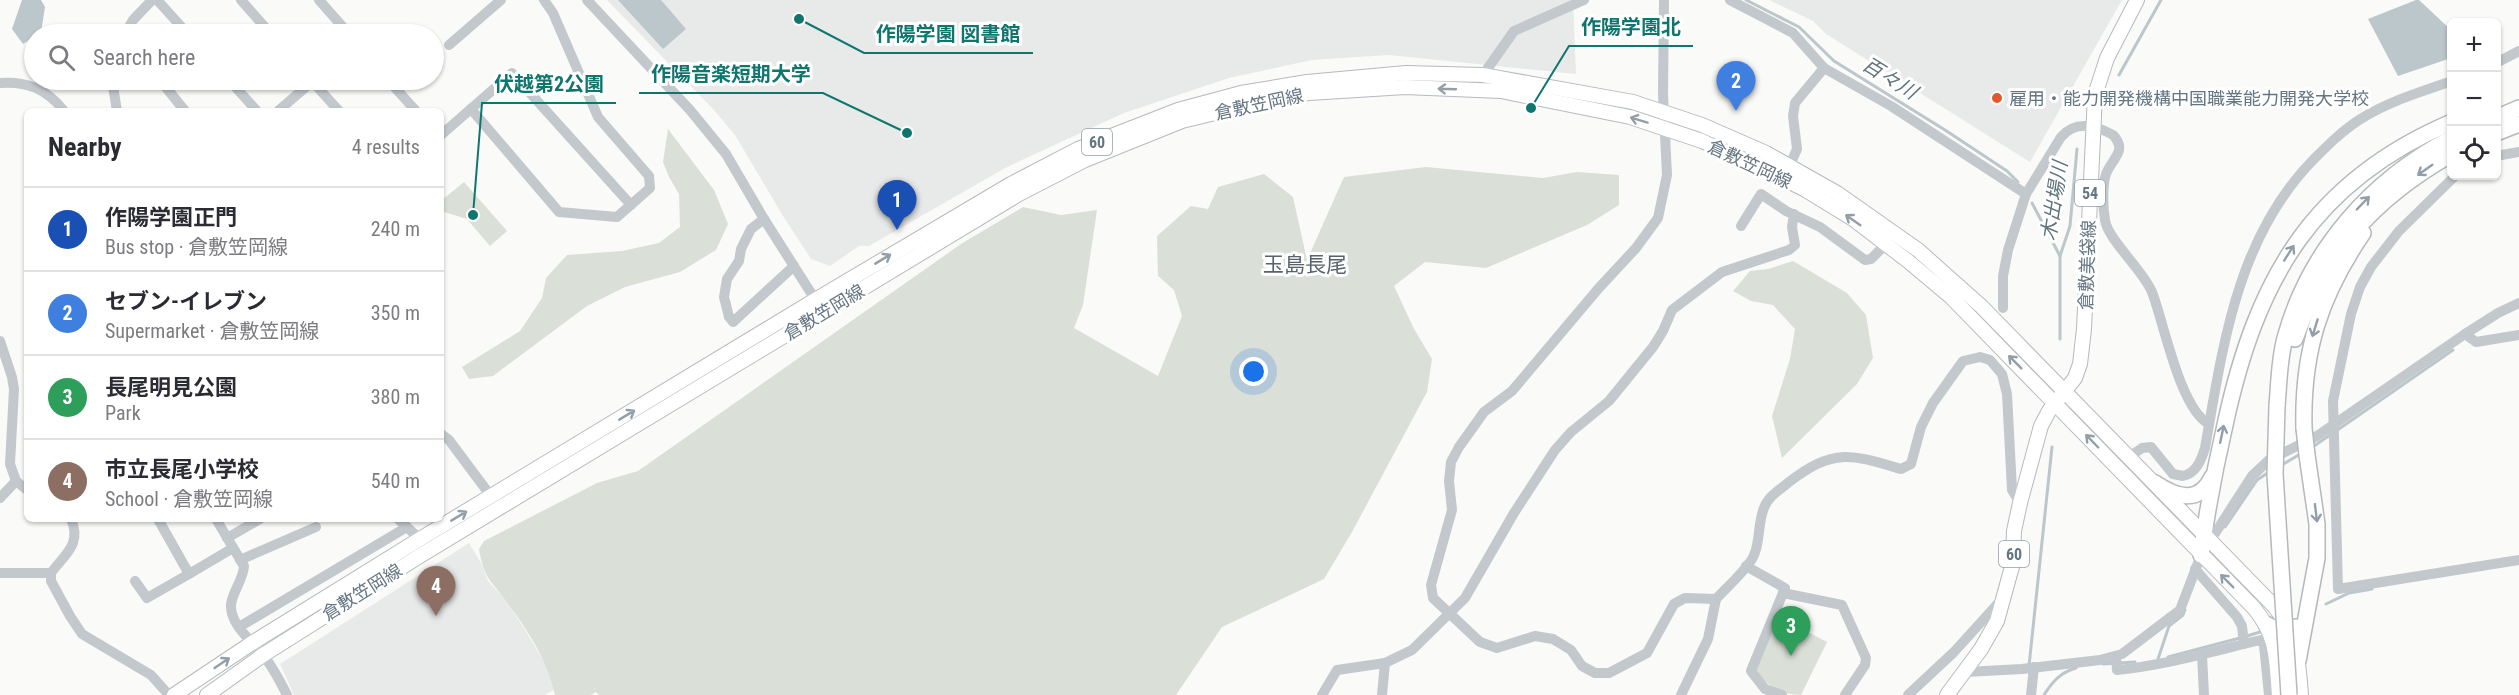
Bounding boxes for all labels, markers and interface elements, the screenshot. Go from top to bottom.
callout: 作陽学園北 [1569,8,1693,46]
callout: 作陽学園 図書館 [864,15,1033,53]
text: 作陽学園北 [1581,15,1681,39]
map controls [2447,18,2501,180]
button: + [2447,18,2501,72]
text: 作陽学園 図書館 [876,22,1020,46]
search box [24,24,444,90]
icon: search [45,41,78,74]
text: Search here [93,45,195,70]
water label: 百々川 [1858,52,1923,105]
callout: 作陽音楽短期大学 [639,55,823,93]
text: 作陽音楽短期大学 [651,62,811,86]
pin: 2 [1716,62,1756,111]
callout: 伏越第2公園 [482,65,616,103]
text: 伏越第2公園 [494,72,604,96]
button: − [2447,72,2501,126]
street label: 倉敷笠岡線 [1213,84,1305,124]
one-way arrow [1438,84,1458,95]
place label: 雇用・能力開発機構中国職業能力開発大学校 [2009,88,2369,109]
marker: 雇用・能力開発機構中国職業能力開発大学校 [1990,91,2004,105]
one-way arrow [1630,114,1649,125]
button: locate [2447,126,2501,180]
road number: 60 [1082,129,1112,155]
text: Nearby [48,132,122,162]
text: 4 results [352,135,420,159]
street label: 倉敷笠岡線 [1705,135,1795,193]
water label: 木出場川 [2036,158,2072,242]
one-way arrow [2417,164,2433,176]
pin: 1 [878,180,916,230]
road number: 54 [2075,180,2105,206]
one-way arrow [2356,196,2370,211]
text: 作陽学園正門 [105,205,237,230]
one-way arrow [1845,214,1861,226]
text: 1 [62,217,73,241]
text: 240 m [371,217,420,241]
street label: 倉敷美袋線 [2075,220,2099,310]
text: Bus stop · 倉敷笠岡線 [105,235,288,259]
one-way arrow [2283,245,2295,261]
one-way arrow [874,253,891,265]
district label: 玉島長尾 [1263,253,1347,277]
street label: 倉敷笠岡線 [780,280,868,344]
text: セブン-イレブン [105,289,267,314]
text: 2 [62,301,73,325]
text: 350 m [371,301,420,325]
one-way arrow [2309,318,2320,337]
text: Supermarket · 倉敷笠岡線 [105,319,319,343]
one-way arrow [2008,354,2022,369]
your location [1239,357,1268,386]
text: 長尾明見公園 [105,375,237,400]
text: 3 [62,385,73,409]
text: 380 m [371,385,420,409]
text: Park [105,401,141,425]
one-way arrow [618,409,635,421]
one-way arrow [2217,425,2229,444]
one-way arrow [2085,434,2099,449]
text: 市立長尾小学校 [105,457,259,482]
text: 4 [62,469,73,493]
text: 540 m [371,469,420,493]
text: School · 倉敷笠岡線 [105,487,273,511]
one-way arrow [2310,503,2321,523]
one-way arrow [450,509,467,521]
road number: 60 [1999,541,2029,567]
street label: 倉敷笠岡線 [318,559,406,625]
pin: 4 [416,566,456,616]
one-way arrow [2220,574,2235,588]
pin: 3 [1772,606,1810,656]
one-way arrow [214,656,231,669]

